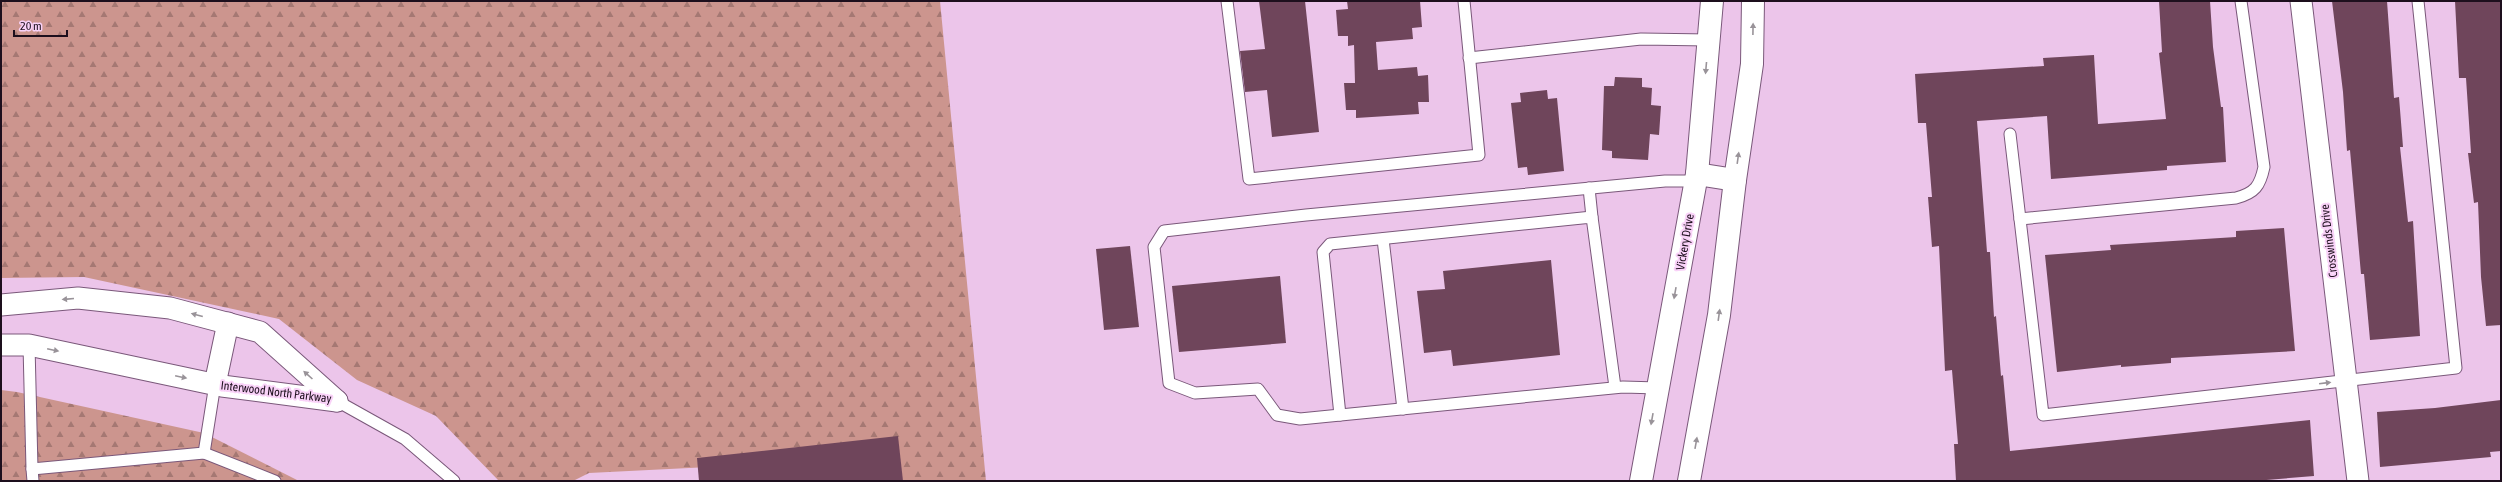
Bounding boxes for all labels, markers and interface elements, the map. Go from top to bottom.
scale bar [14,12,67,38]
text: 20 m [20,19,42,33]
one-way arrow [1750,22,1756,35]
one-way arrow [1703,62,1710,74]
one-way arrow [1735,152,1741,164]
street label: Crosswinds Drive [2318,204,2340,278]
street label: Vickery Drive [1673,213,1697,271]
one-way arrow [1672,287,1678,299]
one-way arrow [62,295,74,302]
one-way arrow [1716,309,1722,321]
one-way arrow [191,312,203,318]
one-way arrow [47,347,60,353]
one-way arrow [303,371,313,380]
one-way arrow [174,374,187,380]
street label: Interwood North Parkway [220,378,332,406]
one-way arrow [2318,380,2331,386]
one-way arrow [1649,413,1655,425]
one-way arrow [1693,437,1699,449]

